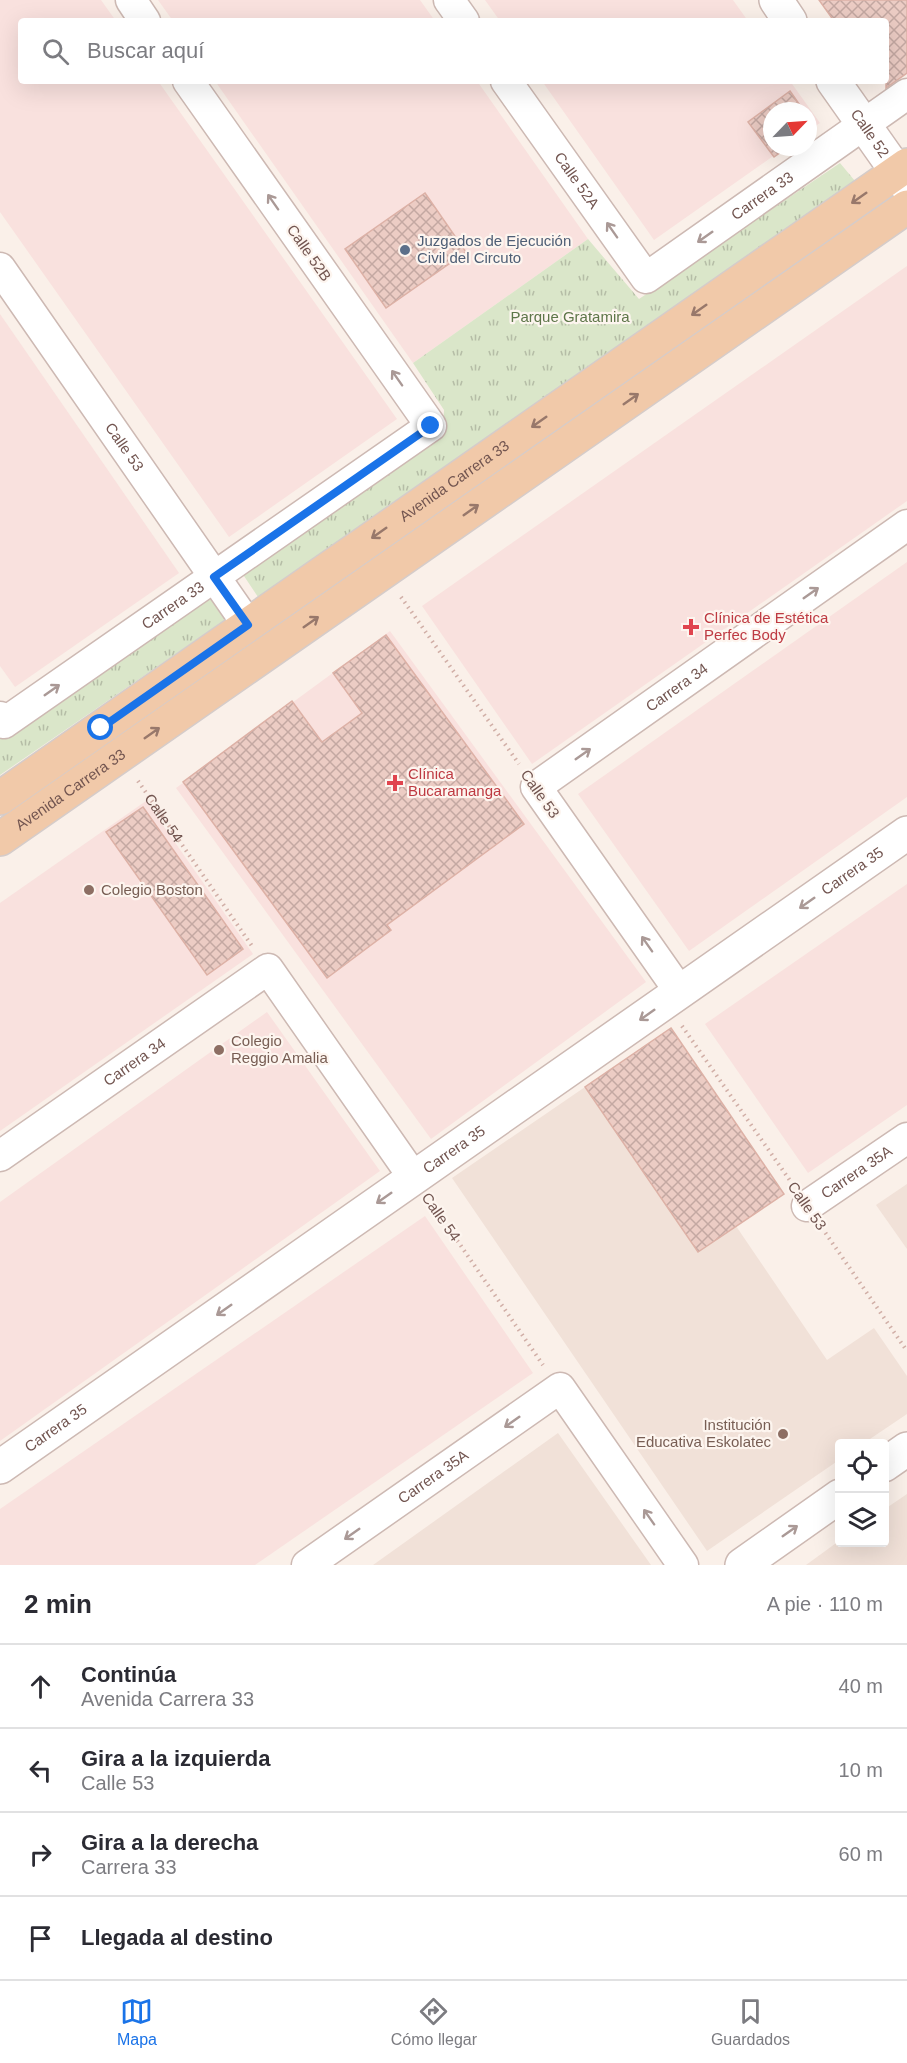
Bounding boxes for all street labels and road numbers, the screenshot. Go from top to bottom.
street label: Calle 52 [847,106,893,160]
street label: Calle 52A [551,149,603,212]
street label: Carrera 33 [728,168,796,223]
street label: Calle 52B [284,221,335,284]
street label: Calle 53 [102,419,147,474]
street label: Avenida Carrera 33 [396,436,512,525]
street label: Carrera 33 [138,578,207,633]
street label: Carrera 34 [642,659,711,715]
street label: Avenida Carrera 33 [12,745,128,834]
street label: Calle 53 [518,766,563,821]
street label: Calle 54 [141,790,187,845]
street label: Carrera 35 [818,843,886,898]
street label: Carrera 34 [100,1034,168,1089]
street label: Carrera 35 [420,1122,488,1177]
street label: Carrera 35A [818,1142,895,1202]
street label: Calle 53 [785,1178,830,1233]
street label: Calle 54 [419,1189,464,1244]
street label: Carrera 35 [21,1400,90,1455]
street label: Carrera 35A [395,1446,471,1507]

